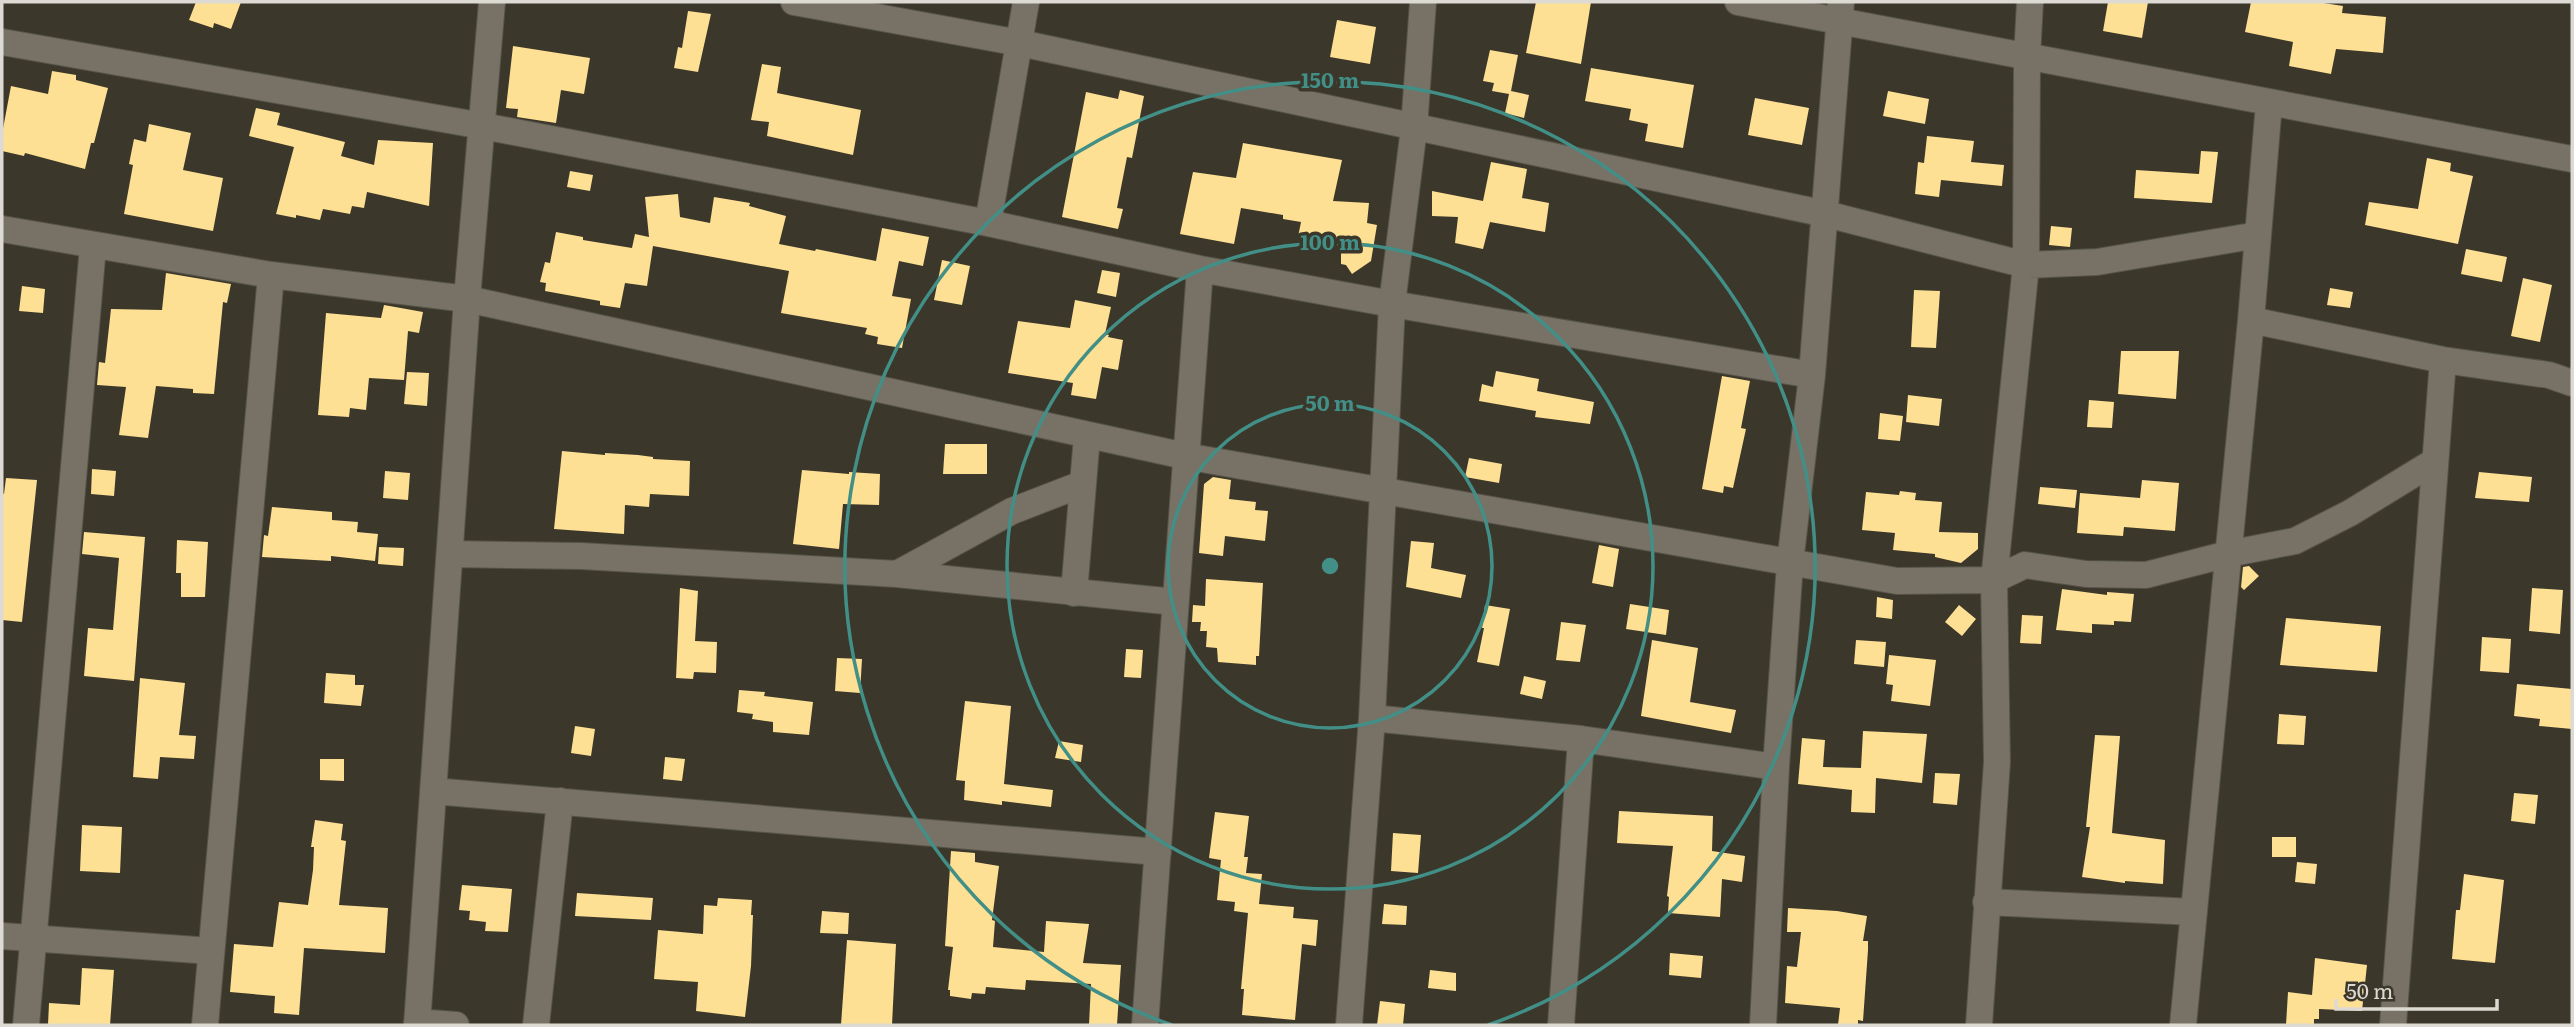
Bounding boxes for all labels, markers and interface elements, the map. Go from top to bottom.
text: 150 m [1301,63,1359,94]
text: 100 m [1300,225,1360,256]
text: 50 m [1305,386,1355,417]
centre of rings [1318,554,1342,578]
scale bar [2336,968,2497,1012]
text: 50 m [2346,974,2393,1005]

